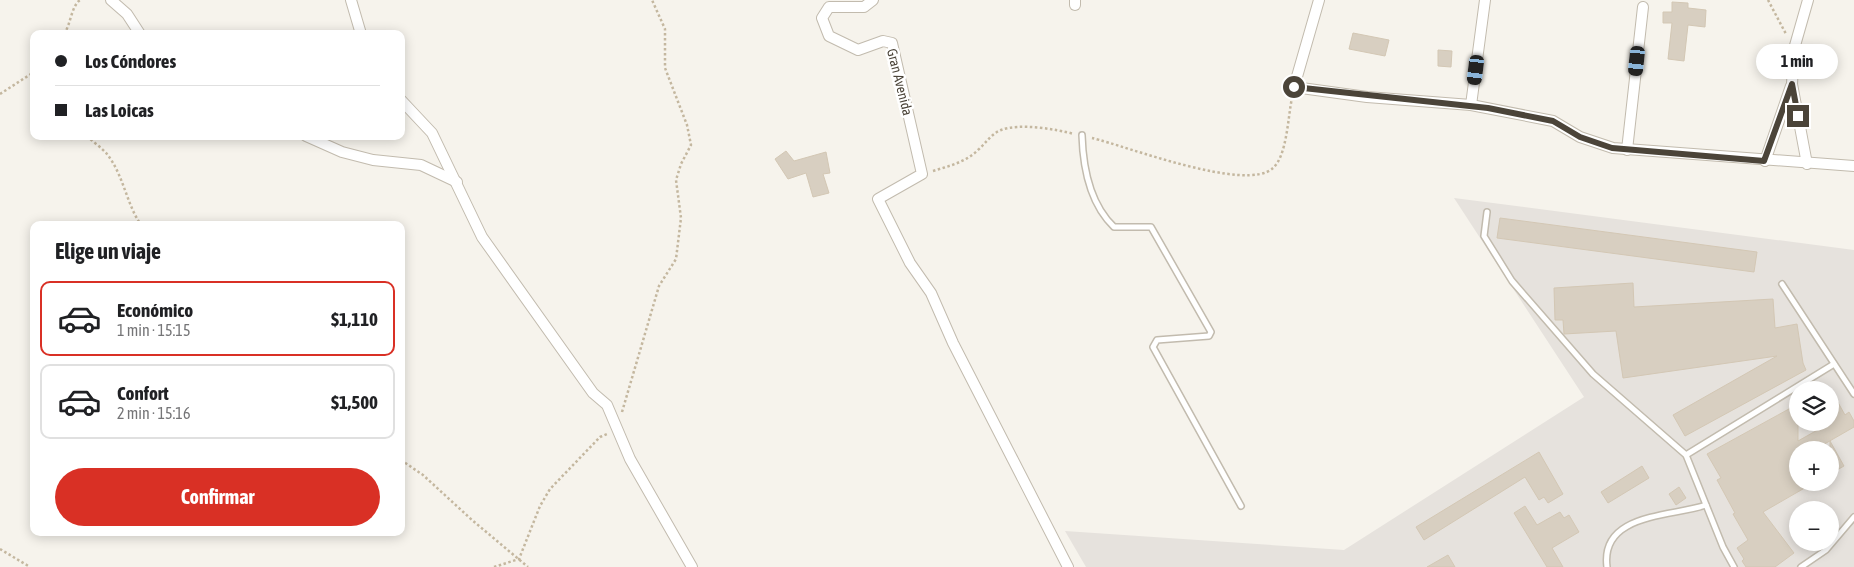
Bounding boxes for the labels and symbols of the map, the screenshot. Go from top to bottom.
callout: 1 min [1757,44,1839,78]
car [1627,45,1646,77]
street label: Gran Avenida [884,47,916,117]
car [1466,54,1485,86]
route start [1283,76,1305,98]
route end [1787,105,1809,127]

